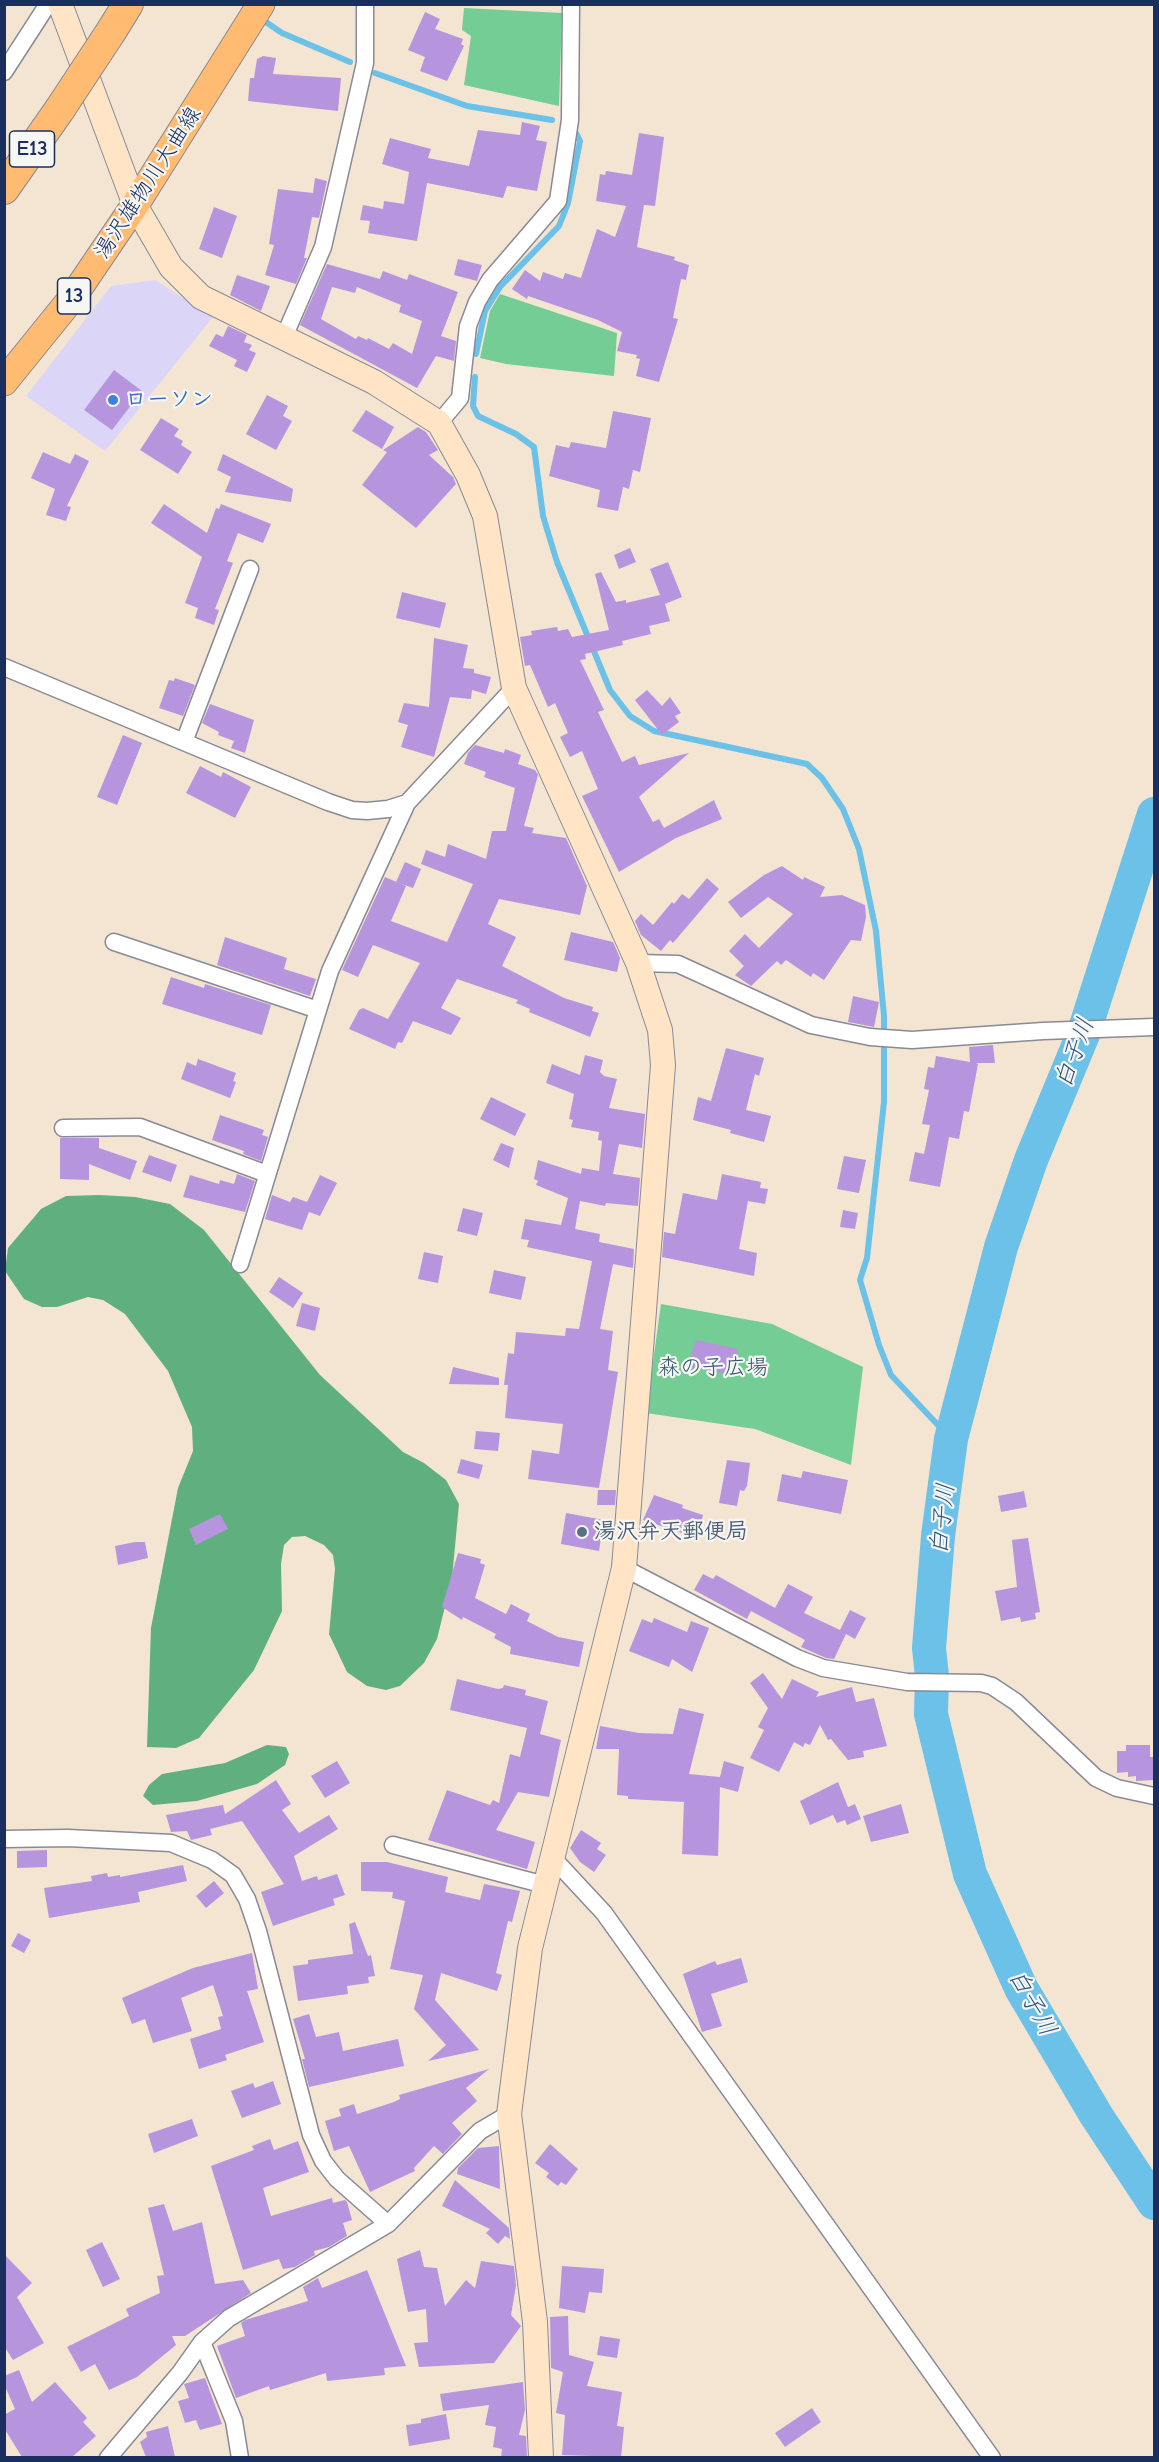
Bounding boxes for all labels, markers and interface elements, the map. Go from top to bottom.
street label: 湯沢雄物川大曲線 [89,102,207,264]
road number: E13 [9,131,54,167]
road number: 13 [58,278,90,314]
place label: ローソン [125,387,213,413]
marker: ローソン [106,393,120,407]
water label: 白子川 [1049,1014,1101,1092]
park label: 森の子広場 [658,1355,768,1381]
water label: 白子川 [925,1482,961,1556]
place label: 湯沢弁天郵便局 [594,1519,748,1545]
marker: 湯沢弁天郵便局 [575,1525,589,1539]
water label: 白子川 [1002,1965,1062,2041]

